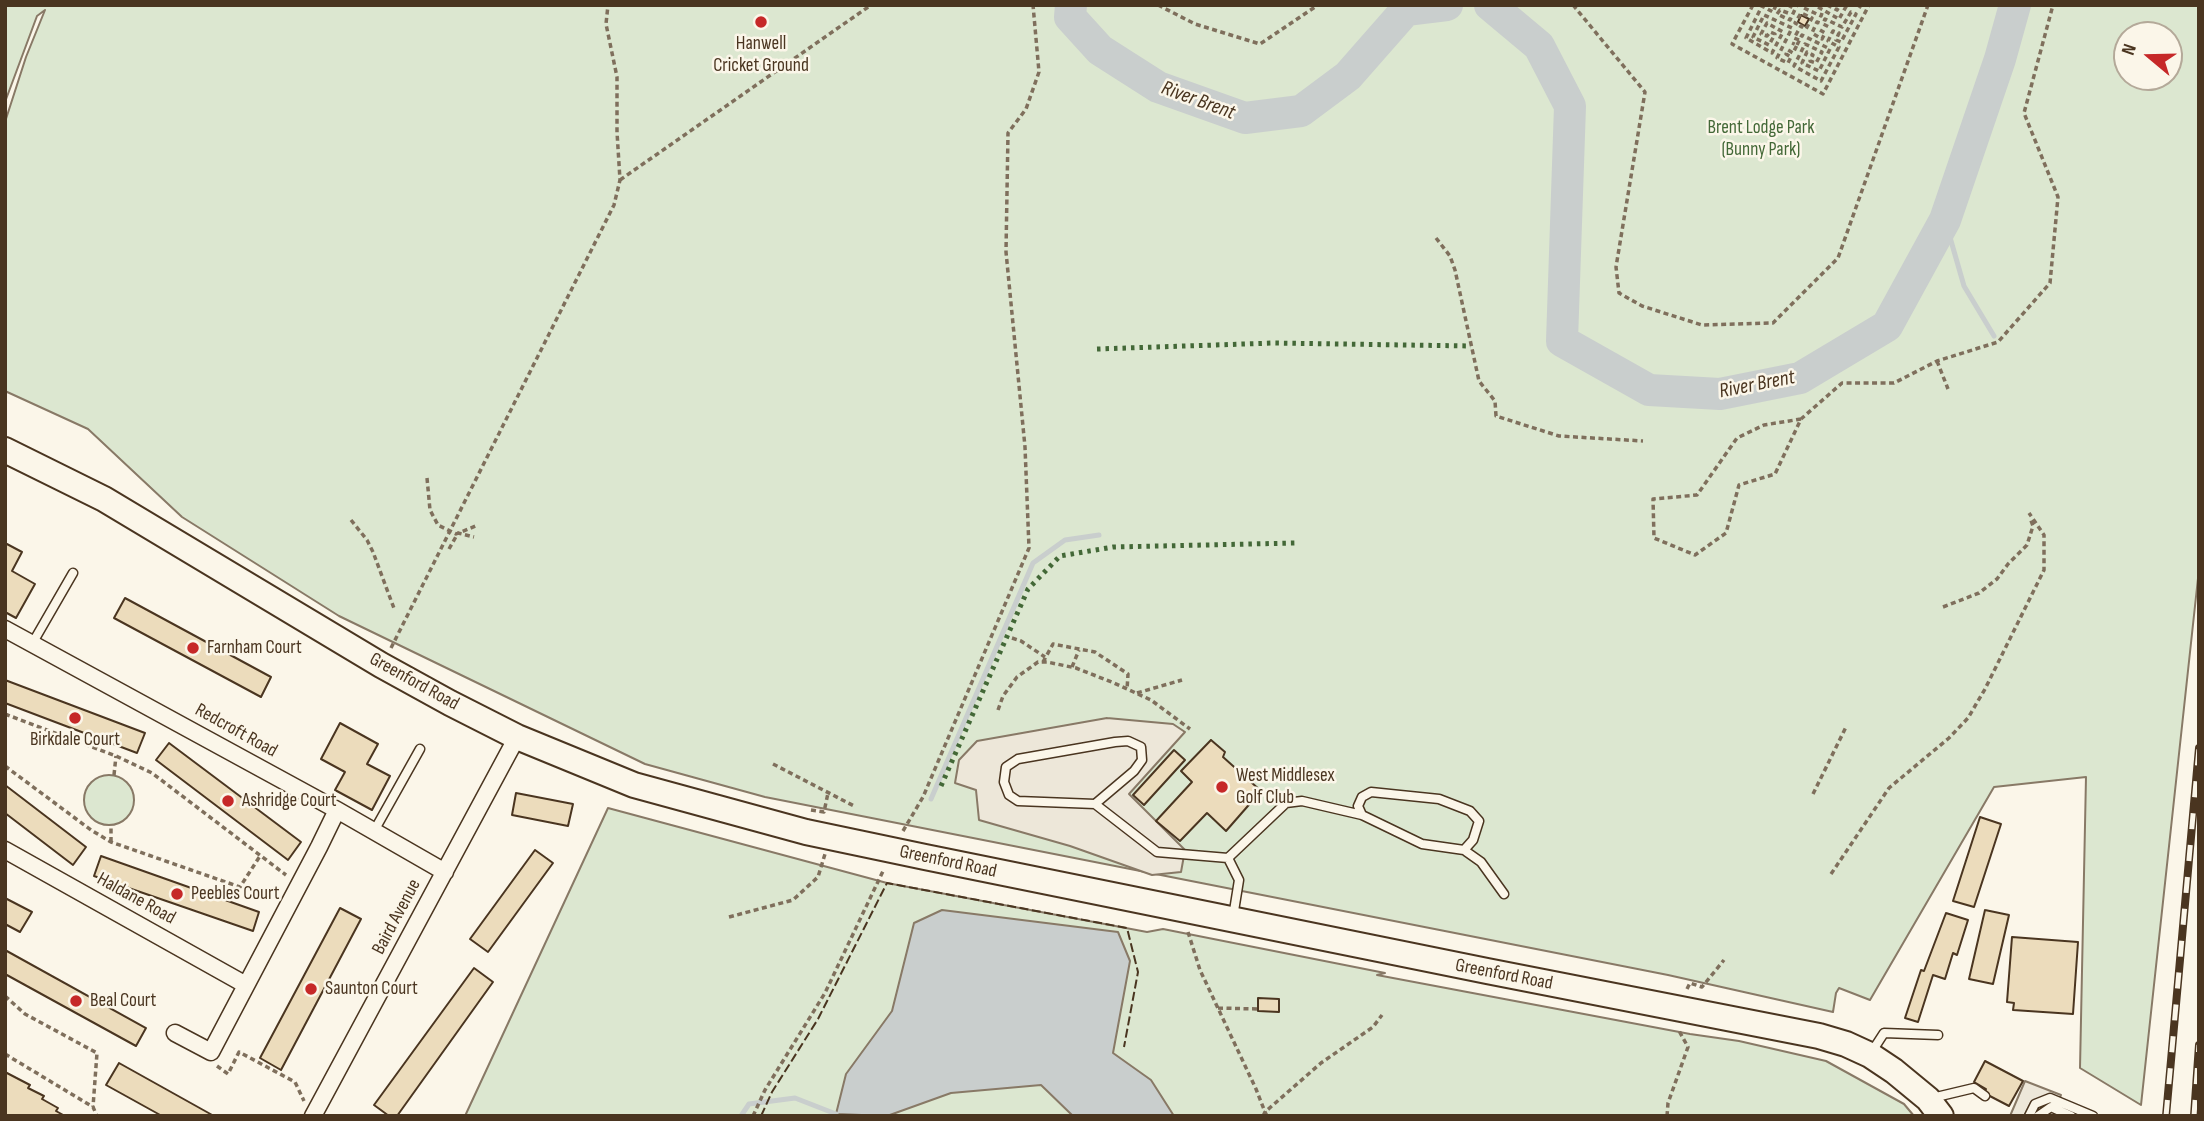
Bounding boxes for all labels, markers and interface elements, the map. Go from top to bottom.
marker: Hanwell Cricket Ground [753,14,769,30]
north arrow [2113,21,2183,91]
place label: Hanwell Cricket Ground [713,33,809,77]
text: N [2117,41,2142,58]
water label: River Brent [1158,76,1238,126]
park label: Brent Lodge Park (Bunny Park) [1708,117,1814,161]
water label: River Brent [1717,365,1797,405]
place label: Farnham Court [207,637,302,659]
marker: Farnham Court [185,640,201,656]
street label: Greenford Road [365,648,463,716]
street label: Redcroft Road [191,699,281,763]
marker: Birkdale Court [67,710,83,726]
place label: Birkdale Court [30,729,120,751]
place label: West Middlesex Golf Club [1236,765,1335,809]
marker: West Middlesex Golf Club [1214,779,1230,795]
place label: Ashridge Court [242,790,337,812]
marker: Ashridge Court [220,793,236,809]
street label: Greenford Road [897,841,999,883]
street label: Haldane Road [93,868,179,930]
street label: Baird Avenue [368,875,426,959]
place label: Peebles Court [191,883,280,905]
marker: Peebles Court [169,886,185,902]
street label: Greenford Road [1453,954,1555,996]
place label: Saunton Court [325,978,418,1000]
marker: Saunton Court [303,981,319,997]
place label: Beal Court [90,990,156,1012]
marker: Beal Court [68,993,84,1009]

